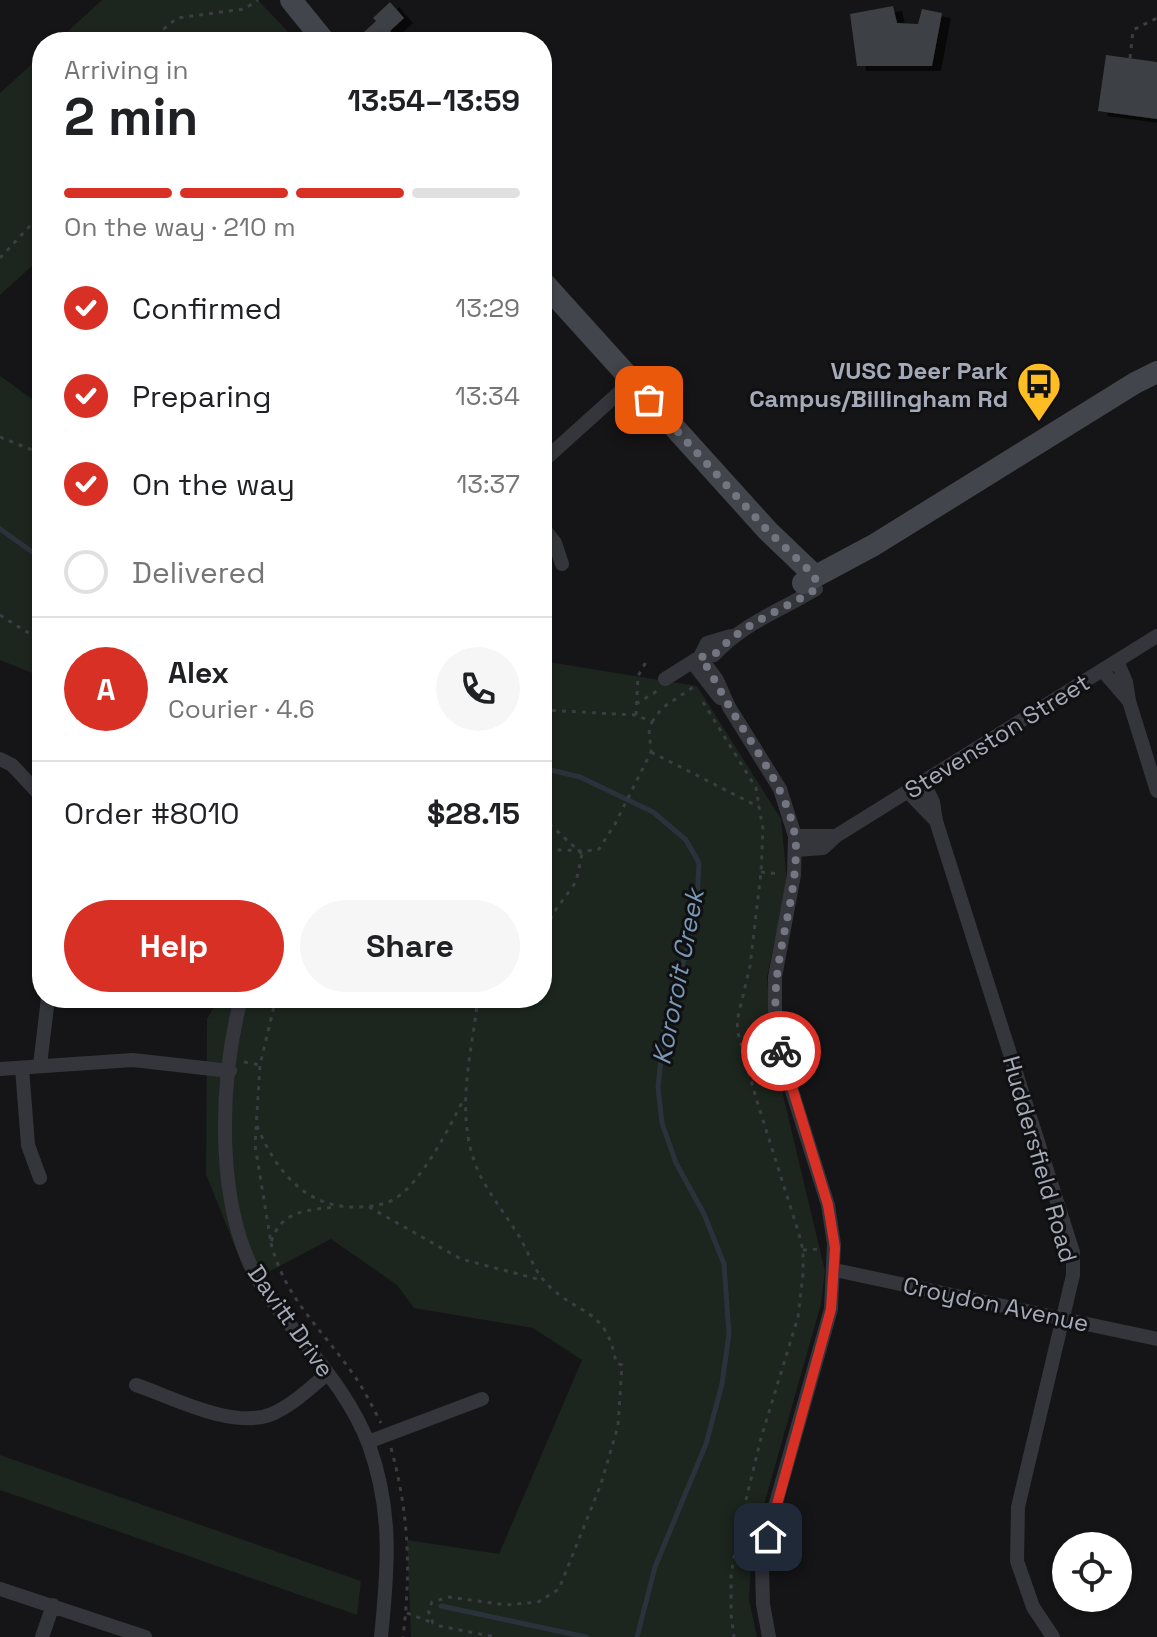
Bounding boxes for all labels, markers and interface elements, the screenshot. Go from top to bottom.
text: Arriving in [64,53,188,87]
text: 13:54–13:59 [347,81,520,120]
text: 2 min [64,84,198,150]
text: On the way · 210 m [64,210,296,244]
icon: check [64,286,108,330]
text: Confirmed [132,289,282,328]
text: 13:29 [455,291,520,325]
place label: VUSC Deer Park Campus/Billingham Rd [749,355,1008,414]
bus stop icon: VUSC Deer Park Campus/Billingham Rd [1015,360,1063,423]
pin [615,366,683,434]
icon: check [64,374,108,418]
text: Preparing [132,377,271,416]
icon: bag [627,378,671,422]
text: 13:34 [455,379,520,413]
icon: check [64,462,108,506]
text: On the way [132,465,295,504]
text: 13:37 [456,467,520,501]
text: Delivered [132,553,266,592]
button: phone [436,647,520,731]
text: Alex [168,653,229,692]
street label: Stevenston Street [899,667,1095,805]
text: A [96,670,116,709]
text: Courier · 4.6 [168,692,315,726]
text: Order #8010 [64,794,239,833]
text: $28.15 [427,794,520,833]
water label: Kororoit Creek [644,883,712,1068]
button: Help [64,900,284,992]
button: Share [300,900,520,992]
courier [741,1011,821,1091]
icon: bike [759,1029,803,1073]
street label: Huddersfield Road [996,1052,1084,1266]
street label: Davitt Drive [241,1259,341,1383]
street label: Croydon Avenue [900,1269,1092,1339]
pin [734,1503,802,1571]
icon: home [746,1515,790,1559]
map controls [1052,1532,1132,1612]
button: locate [1052,1532,1132,1612]

